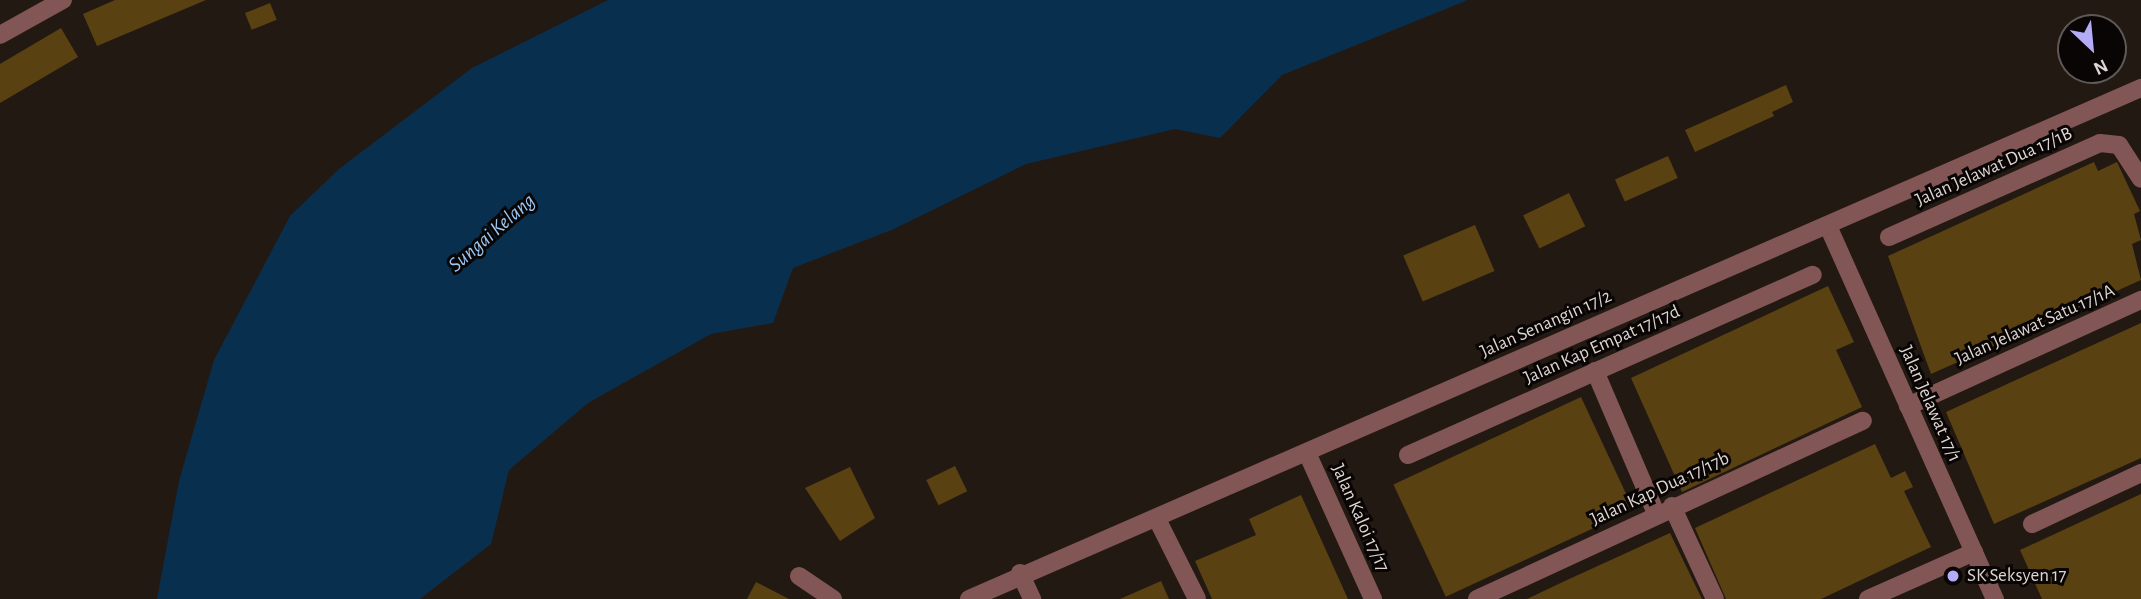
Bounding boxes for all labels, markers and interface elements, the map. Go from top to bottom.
north arrow [2057,14,2127,84]
text: N [2090,55,2111,78]
street label: Jalan Jelawat Dua 17/1B [1912,122,2076,212]
water label: Sungai Kelang [443,188,541,278]
street label: Jalan Jelawat Satu 17/1A [1952,280,2118,370]
street label: Jalan Senangin 17/2 [1477,285,1615,363]
street label: Jalan Kap Empat 17/17d [1520,300,1684,390]
street label: Jalan Jelawat 17/1 [1894,342,1966,466]
street label: Jalan Kap Dua 17/17b [1587,447,1733,531]
street label: Jalan Kaloi 17/17 [1326,461,1394,575]
place label: SK Seksyen 17 [1967,565,2067,587]
marker: SK Seksyen 17 [1945,568,1961,584]

